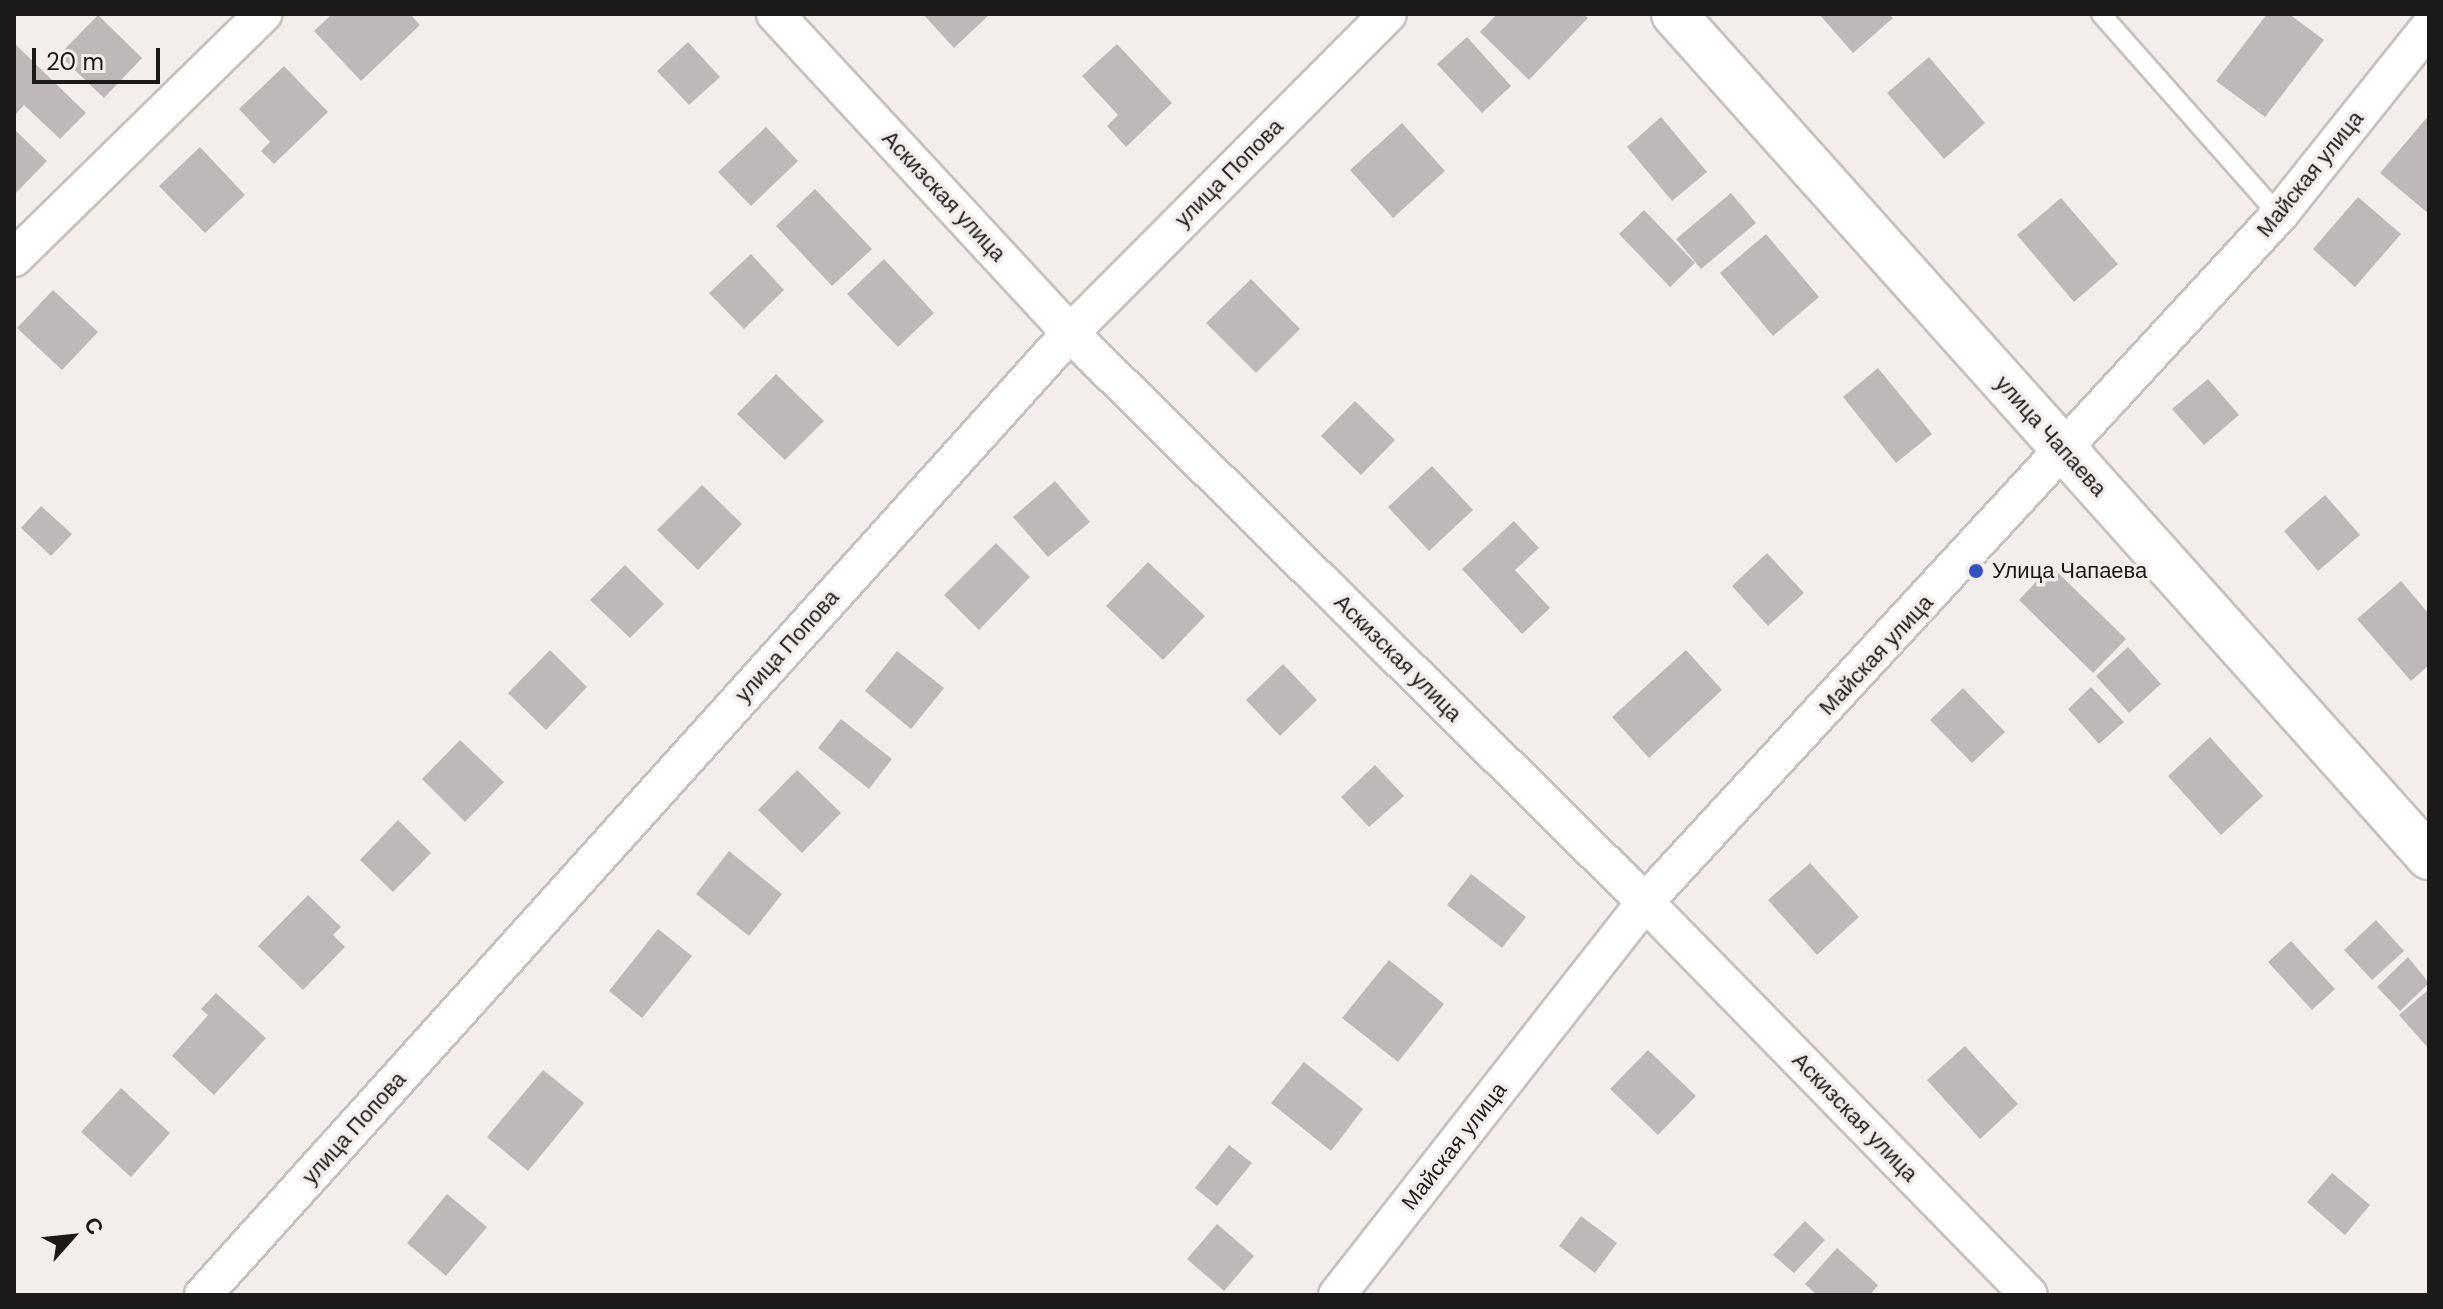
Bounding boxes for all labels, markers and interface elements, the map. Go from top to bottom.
scale bar [36,32,164,82]
text: 20 m [46,46,104,77]
street label: Майская улица [2251,106,2369,242]
street label: улица Попова [1169,113,1289,233]
street label: Аскизская улица [877,125,1011,267]
street label: улица Чапаева [1990,370,2112,502]
place label: Улица Чапаева [1992,558,2147,584]
marker: Улица Чапаева [1967,562,1985,580]
street label: улица Попова [730,584,844,708]
street label: Аскизская улица [1329,589,1467,727]
street label: Майская улица [1814,589,1938,721]
street label: Аскизская улица [1787,1047,1923,1187]
street label: улица Попова [297,1066,411,1190]
street label: Майская улица [1396,1077,1512,1215]
north arrow [32,1197,112,1277]
text: С [77,1212,110,1240]

